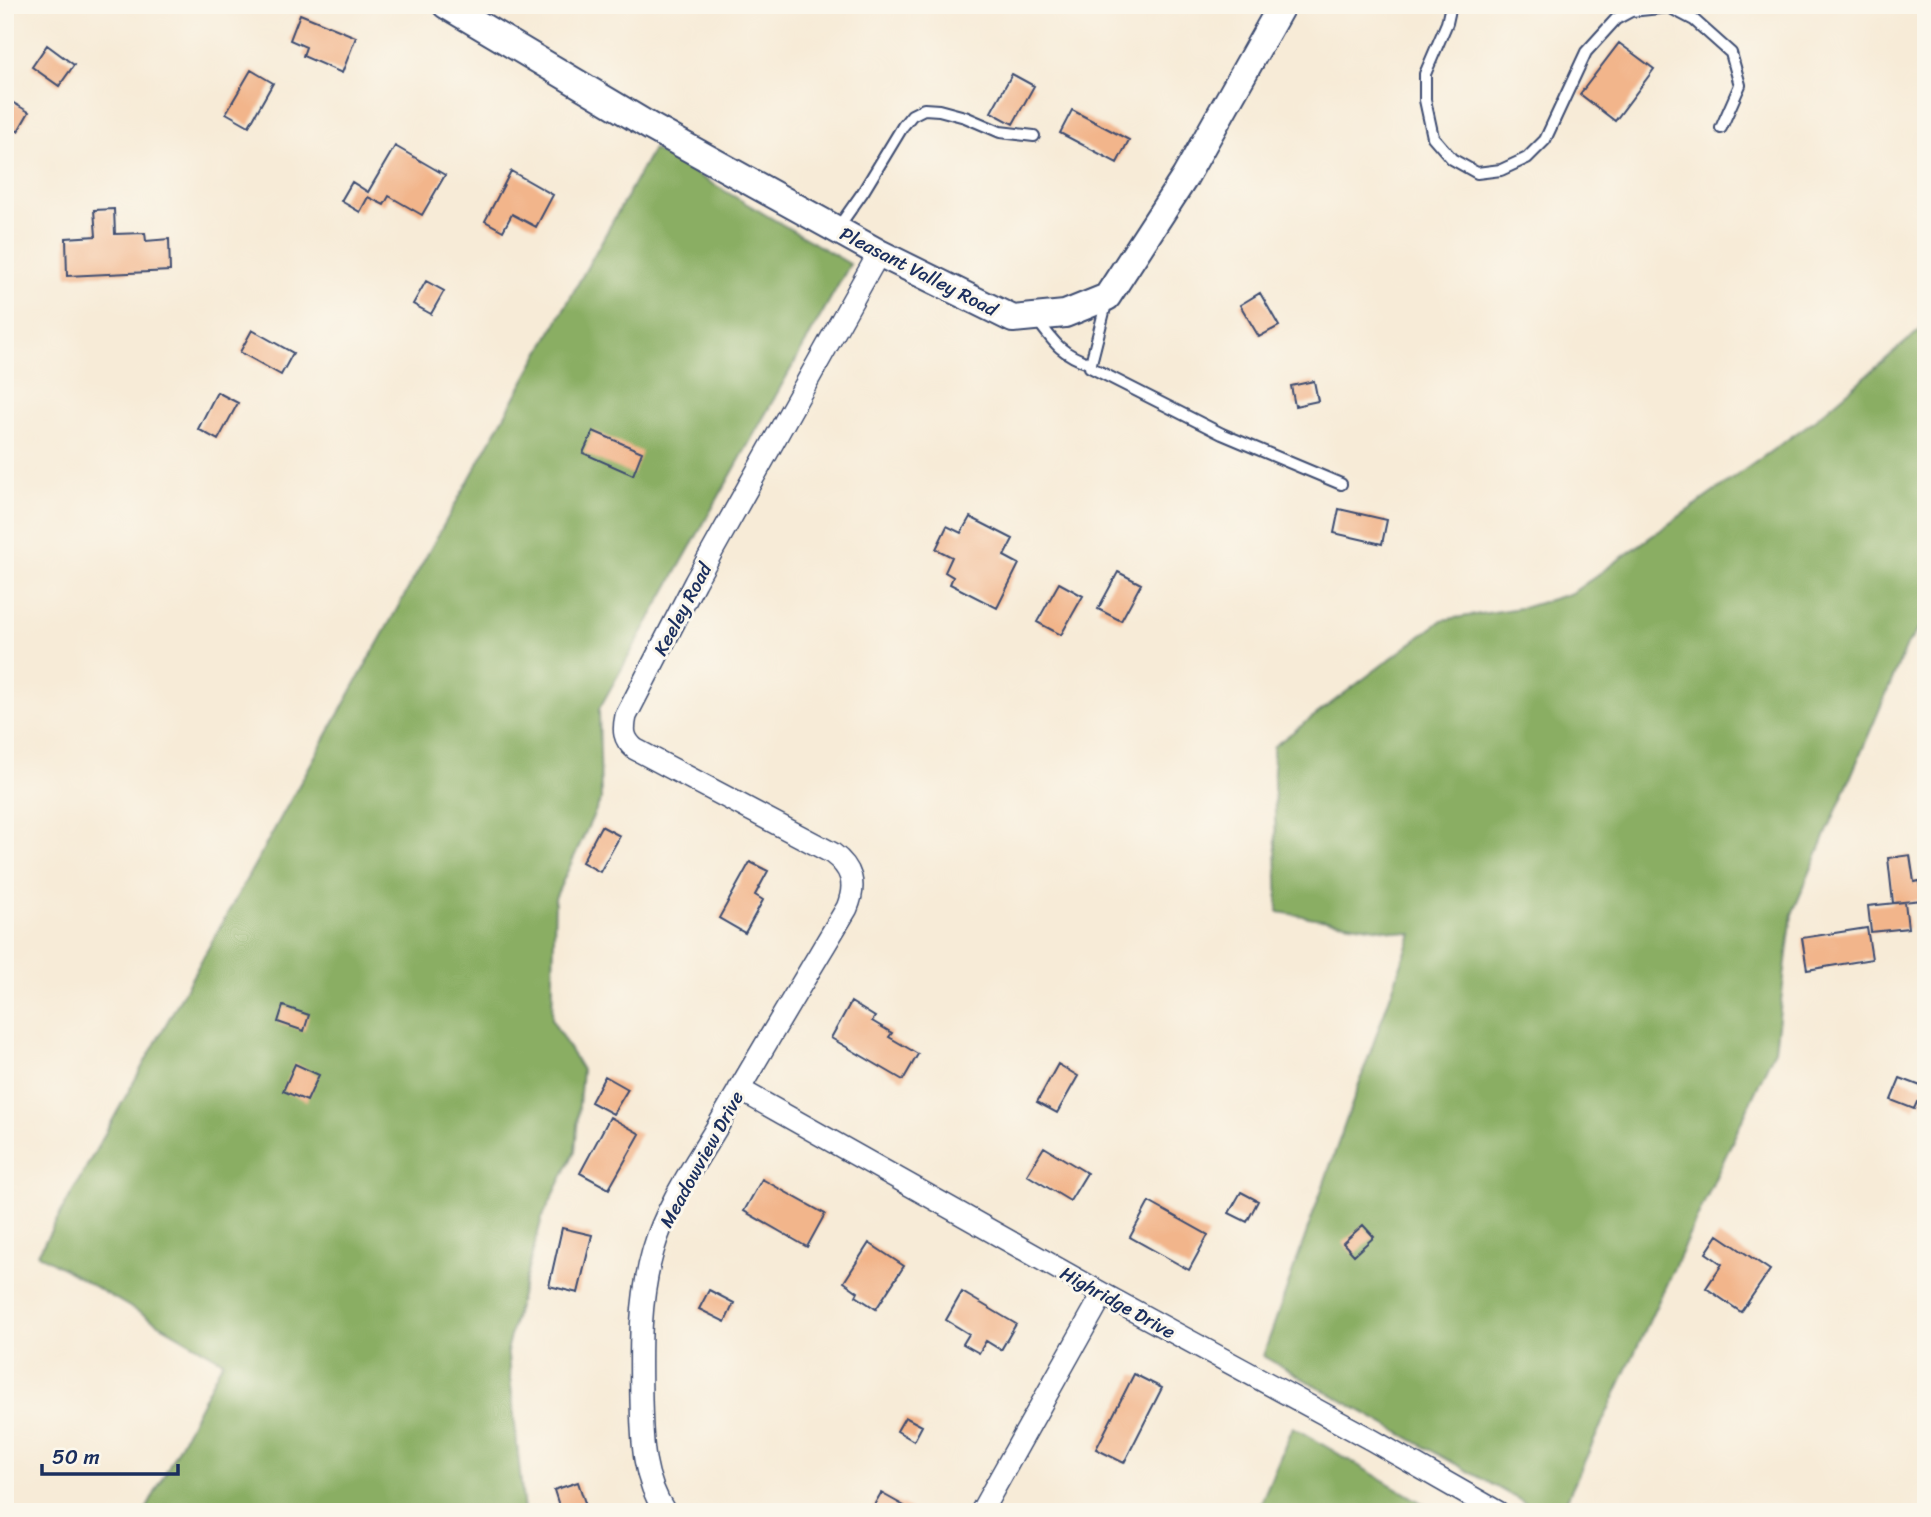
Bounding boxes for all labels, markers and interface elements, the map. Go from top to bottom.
street label: Pleasant Valley Road [834,217,1004,326]
street label: Keeley Road [644,555,722,662]
street label: Meadowview Drive [650,1084,753,1234]
street label: Highridge Drive [1054,1257,1182,1348]
scale bar [42,1433,178,1477]
text: 50 m [52,1438,100,1476]

